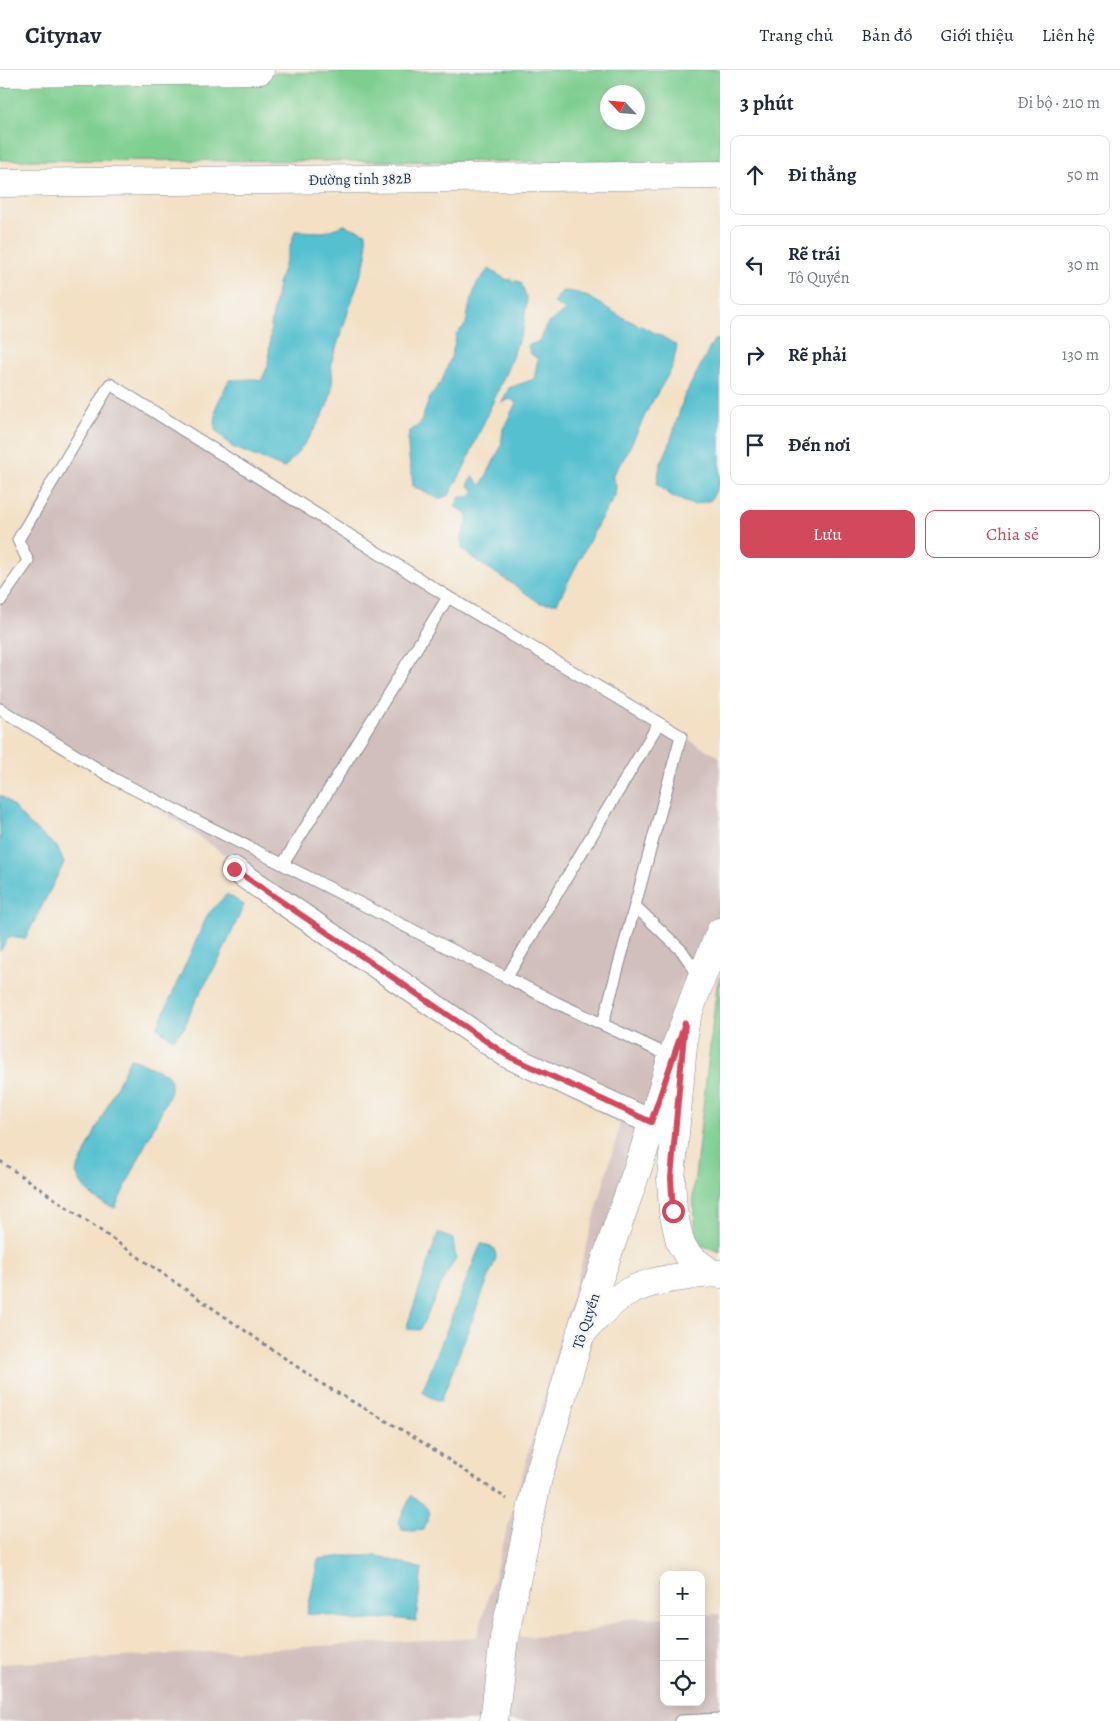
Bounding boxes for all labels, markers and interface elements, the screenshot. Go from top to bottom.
text: Citynav [25,19,101,51]
text: Trang chủ [759,23,833,47]
text: Bản đồ [861,23,913,47]
text: Giới thiệu [941,23,1014,47]
text: Liên hệ [1042,23,1095,47]
north arrow [600,85,645,130]
text: 3 phút [740,89,794,117]
text: Đi bộ · 210 m [1017,92,1100,114]
icon: ahead [741,161,769,189]
text: Đi thẳng [788,162,856,188]
text: 50 m [1067,164,1099,186]
street label: Đường tỉnh 382B [308,168,412,190]
text: Rẽ trái [788,241,840,267]
icon: left [741,251,769,279]
text: 30 m [1067,254,1099,276]
text: Tô Quyền [788,267,850,289]
icon: right [741,341,769,369]
text: Rẽ phải [788,342,847,368]
text: 130 m [1062,344,1099,366]
icon: arrive [741,431,769,459]
text: Đến nơi [788,432,850,458]
button: Lưu [740,510,915,558]
button: Chia sẻ [925,510,1100,558]
route end [223,858,246,881]
route start [662,1200,685,1223]
street label: Tô Quyền [568,1290,604,1352]
map controls [660,1571,705,1706]
button: + [660,1571,705,1616]
button: − [660,1616,705,1661]
button: locate [660,1661,705,1706]

